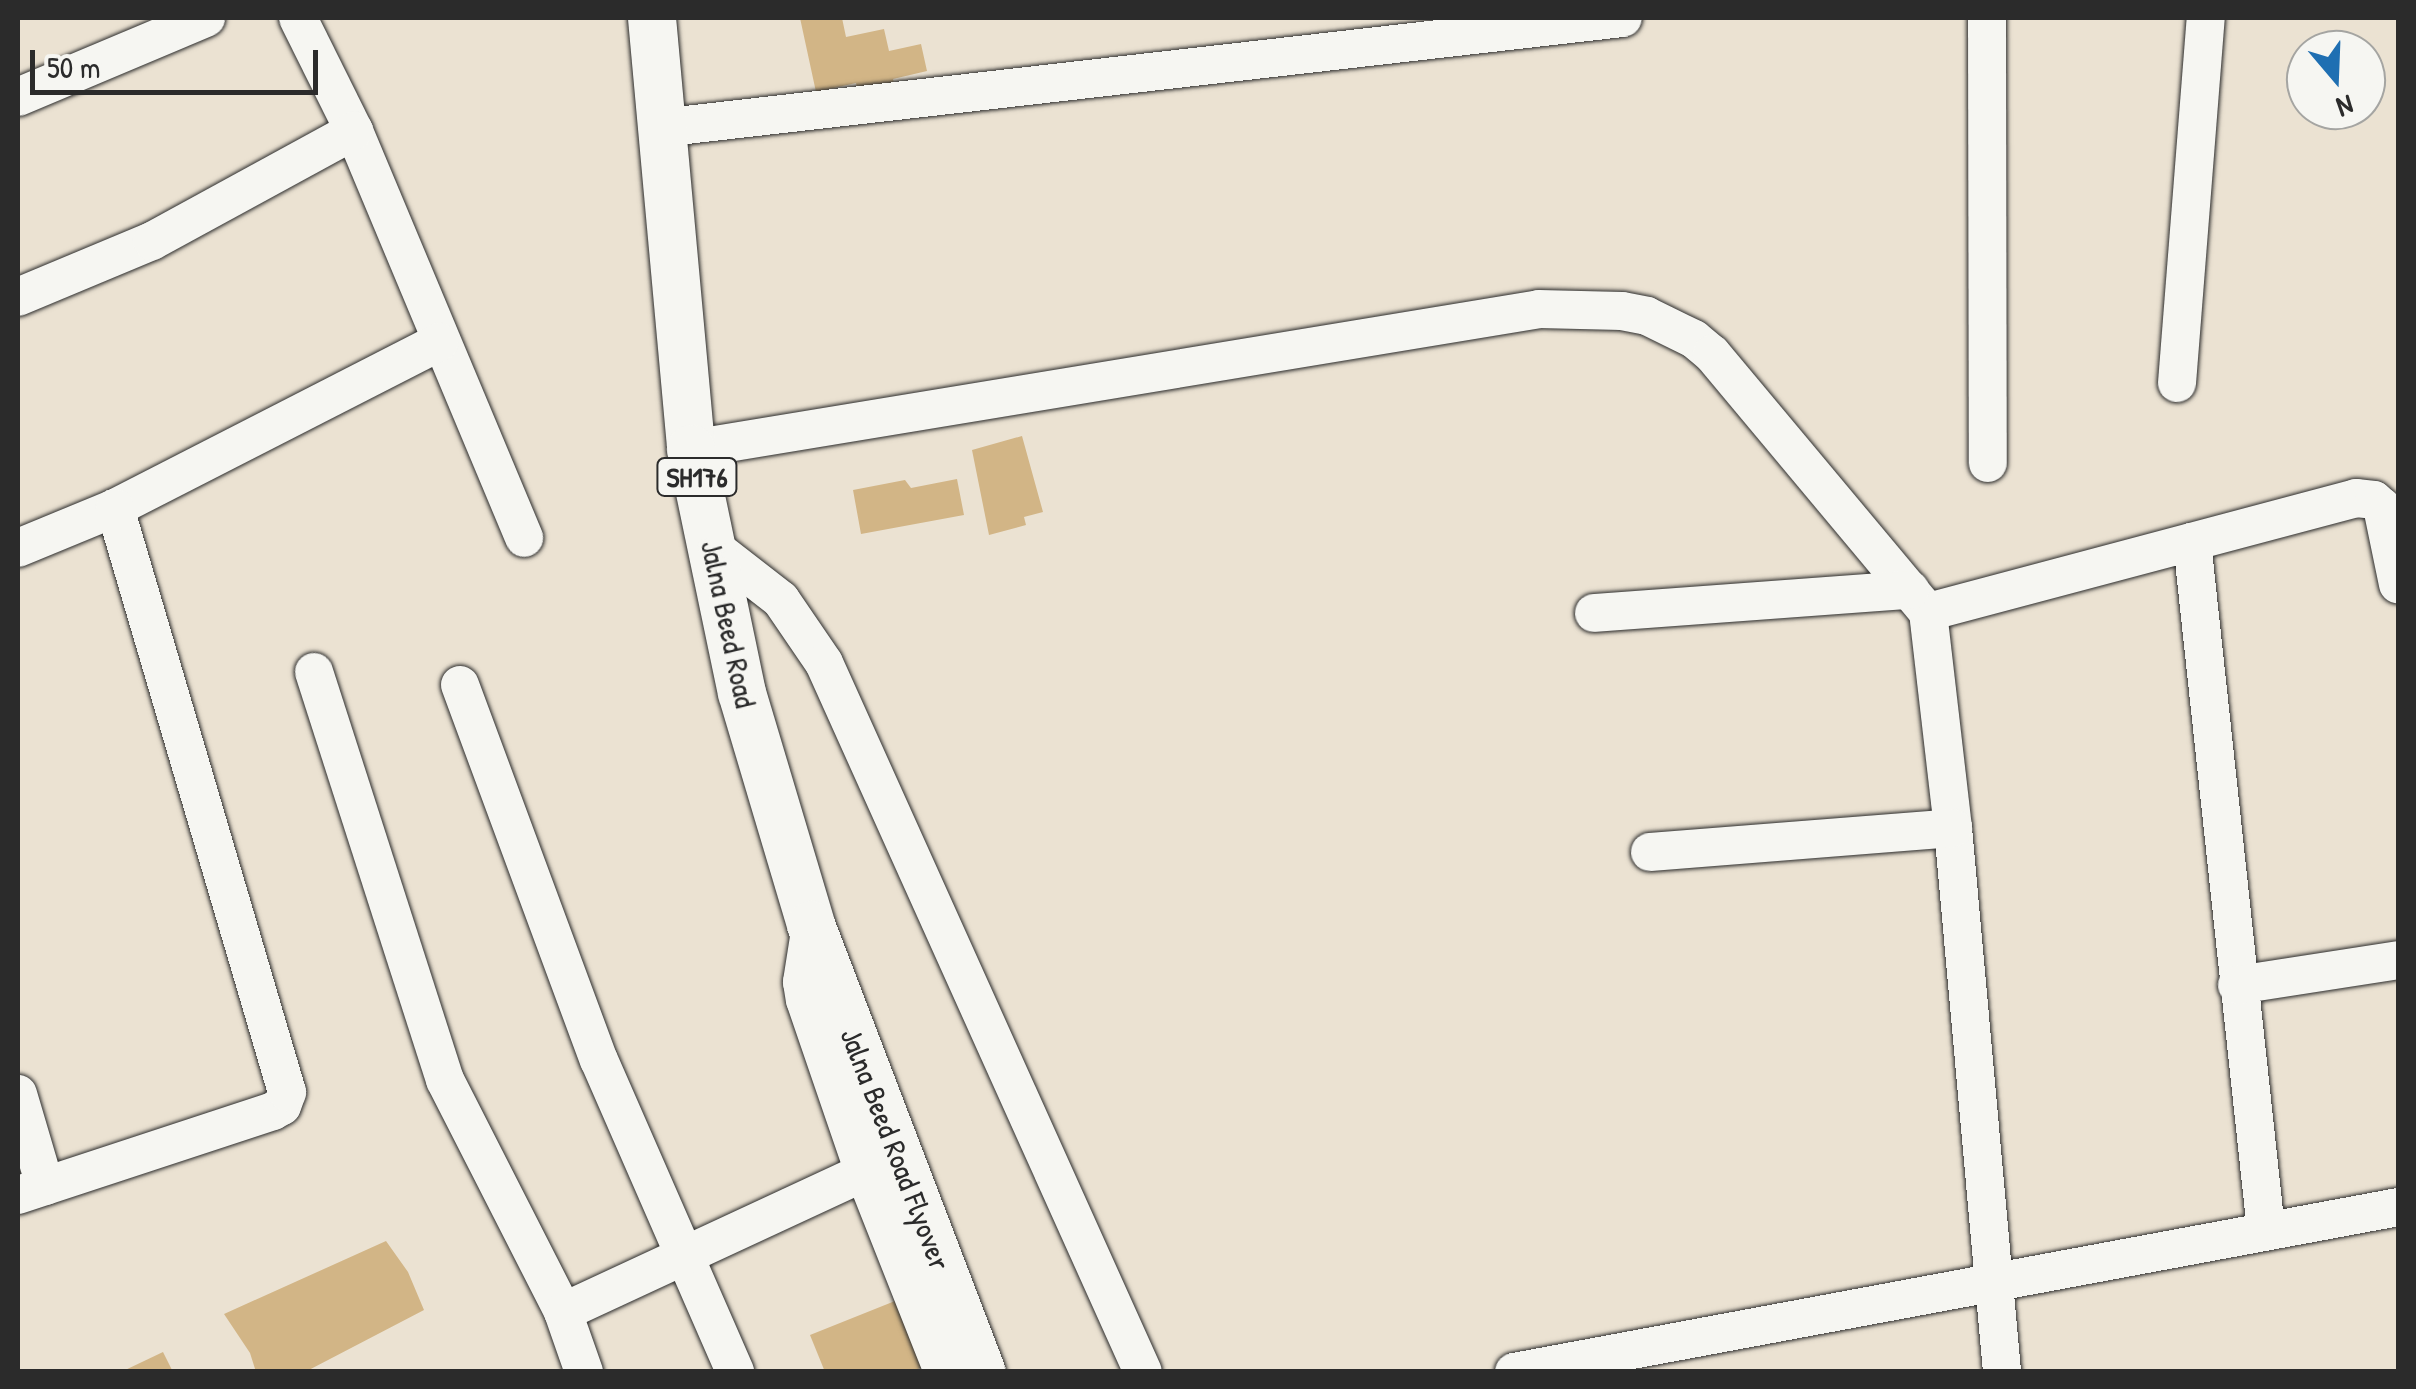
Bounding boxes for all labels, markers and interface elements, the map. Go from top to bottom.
scale bar [35,30,322,92]
north arrow [2286,30,2386,130]
text: 50 m [47,47,100,87]
text: N [2332,86,2358,127]
road number: SH176 [654,454,740,500]
street label: Jalna Beed Road [694,537,764,711]
street label: Jalna Beed Road Flyover [833,1023,959,1275]

